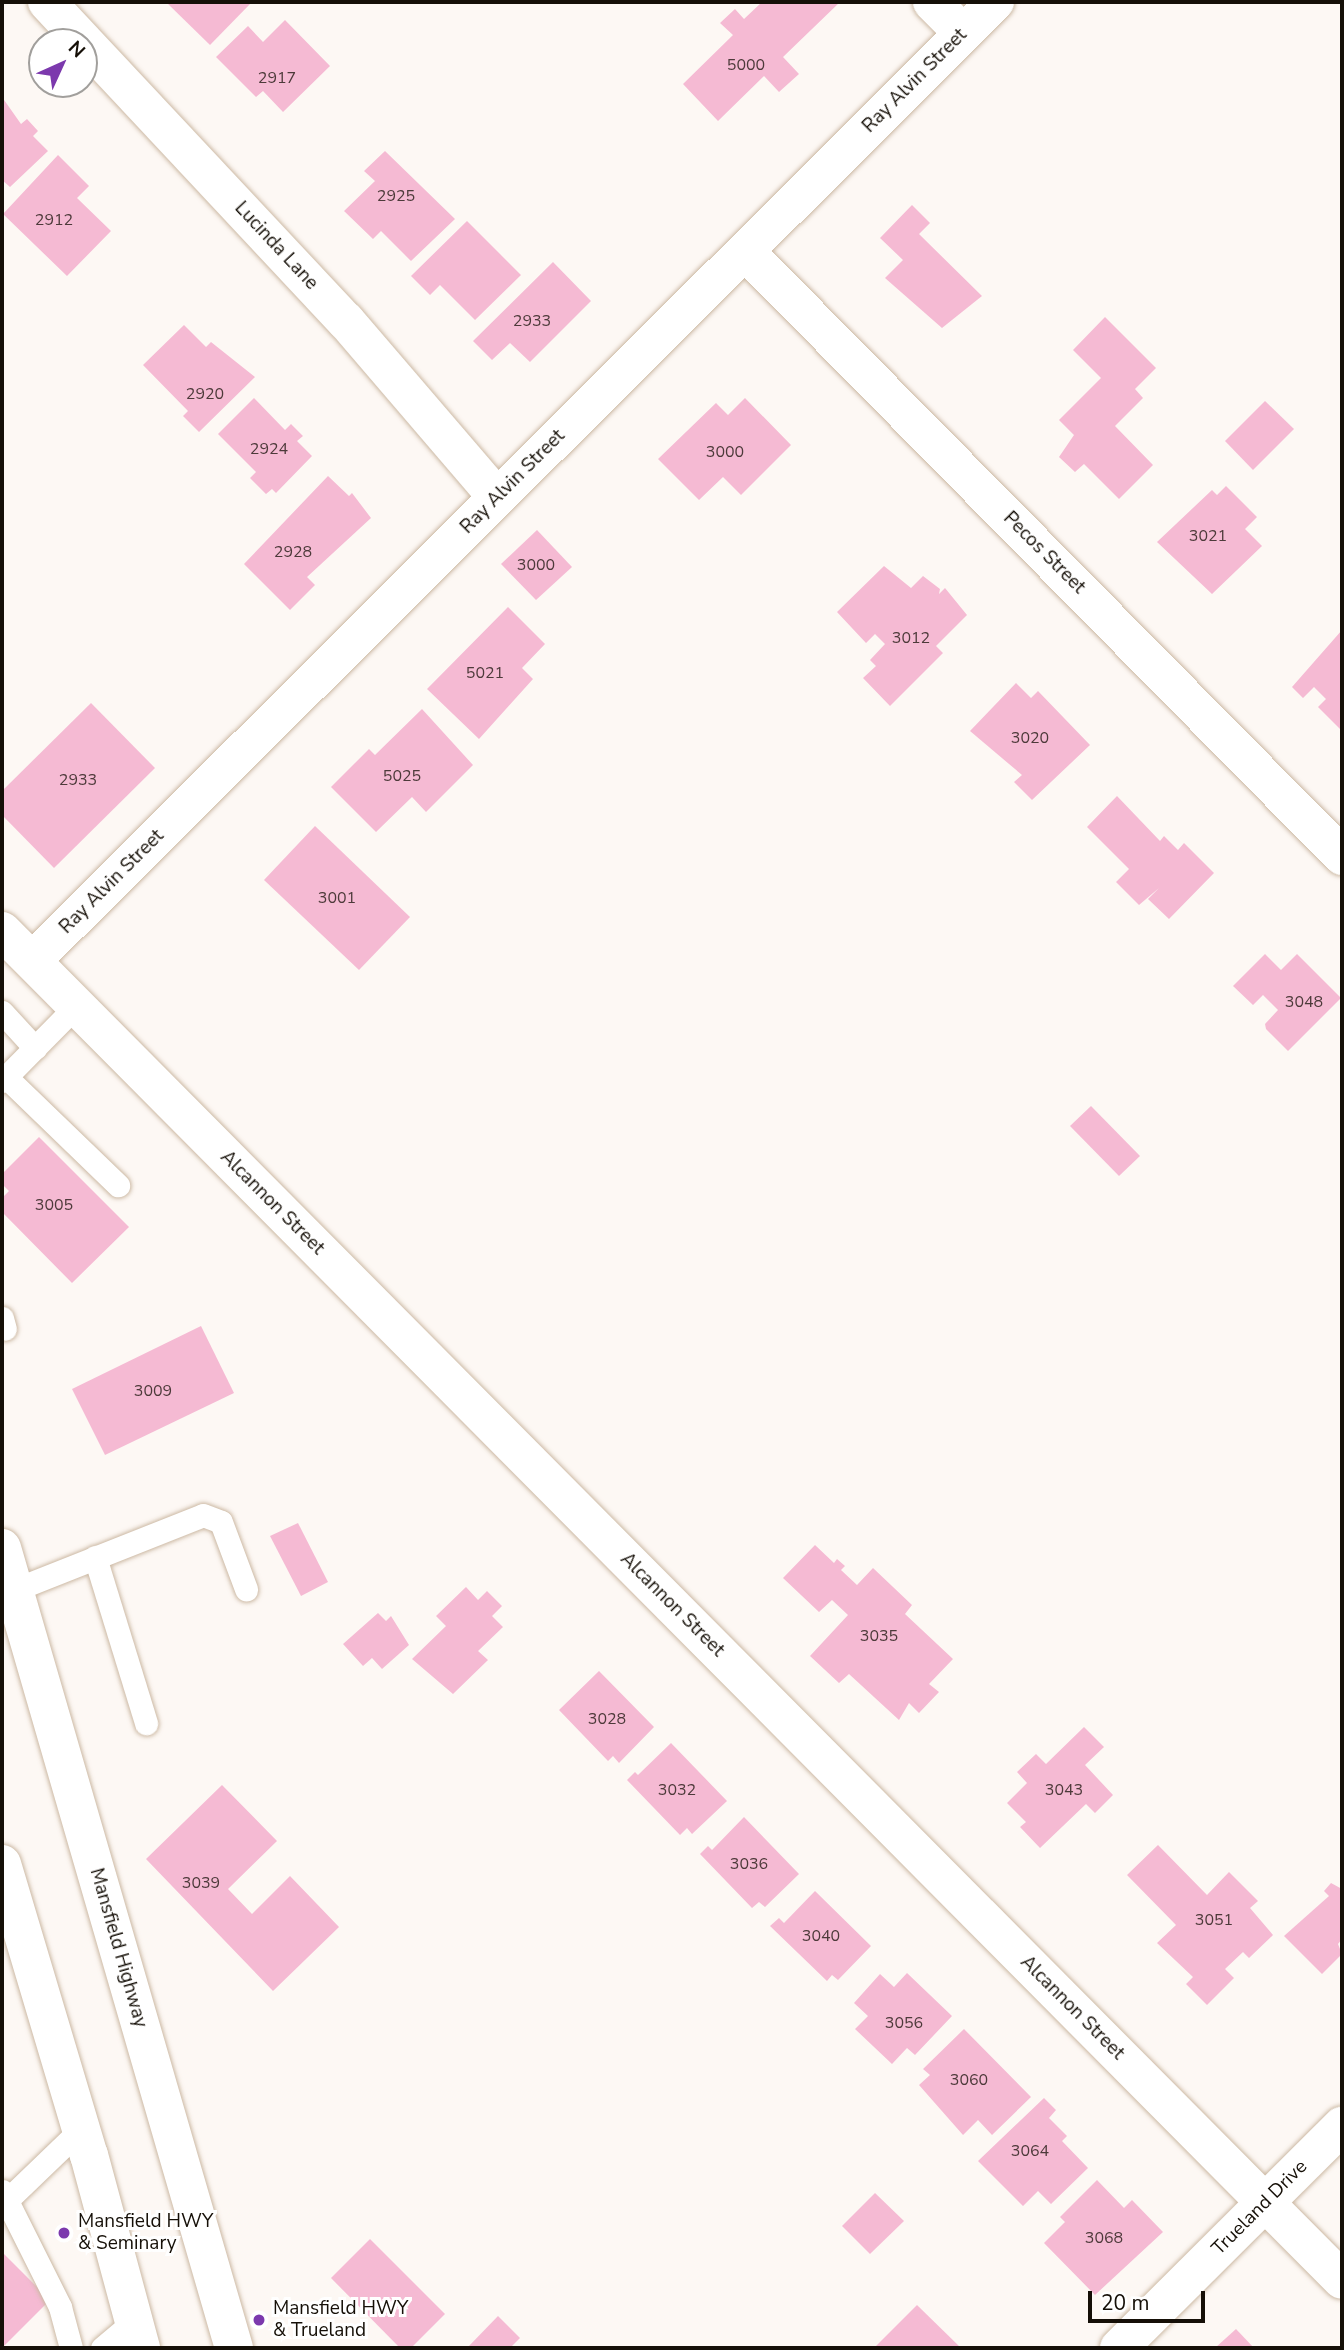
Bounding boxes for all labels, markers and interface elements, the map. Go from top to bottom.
street label: Ray Alvin Street [858,24,972,138]
north arrow [28,28,98,98]
text: N [62,35,91,64]
house number: 5000 [727,55,765,75]
house number: 2917 [258,68,296,88]
house number: 2925 [377,186,415,206]
street label: Lucinda Lane [229,197,323,295]
house number: 2912 [35,210,73,230]
house number: 2933 [513,311,551,331]
house number: 2920 [186,384,224,404]
street label: Ray Alvin Street [456,425,570,539]
house number: 2924 [250,439,288,459]
house number: 3000 [706,442,744,462]
street label: Pecos Street [998,507,1090,599]
house number: 3021 [1189,526,1227,546]
house number: 2928 [274,542,312,562]
house number: 3000 [517,555,555,575]
house number: 3012 [892,628,930,648]
house number: 5021 [466,663,504,683]
house number: 3020 [1011,728,1049,748]
house number: 5025 [383,766,421,786]
house number: 2933 [59,770,97,790]
street label: Ray Alvin Street [55,825,169,939]
house number: 3001 [318,888,356,908]
house number: 3048 [1285,992,1323,1012]
street label: Alcannon Street [215,1146,329,1260]
house number: 3005 [35,1195,73,1215]
house number: 3009 [134,1381,172,1401]
street label: Alcannon Street [615,1548,729,1662]
house number: 3035 [860,1626,898,1646]
house number: 3028 [588,1709,626,1729]
house number: 3032 [658,1780,696,1800]
house number: 3043 [1045,1780,1083,1800]
house number: 3036 [730,1854,768,1874]
street label: Mansfield Highway [84,1866,152,2030]
house number: 3039 [182,1873,220,1893]
house number: 3051 [1195,1910,1233,1930]
house number: 3040 [802,1926,840,1946]
street label: Alcannon Street [1015,1951,1129,2065]
house number: 3056 [885,2013,923,2033]
house number: 3060 [950,2070,988,2090]
house number: 3064 [1011,2141,1049,2161]
street label: Trueland Drive [1208,2156,1312,2260]
place label: Mansfield HWY & Seminary [78,2211,213,2255]
marker: Mansfield HWY & Seminary [56,2225,72,2241]
house number: 3068 [1085,2228,1123,2248]
scale bar [1092,2276,1209,2320]
text: 20 m [1101,2289,1150,2317]
place label: Mansfield HWY & Trueland [273,2298,408,2342]
marker: Mansfield HWY & Trueland [251,2312,267,2328]

